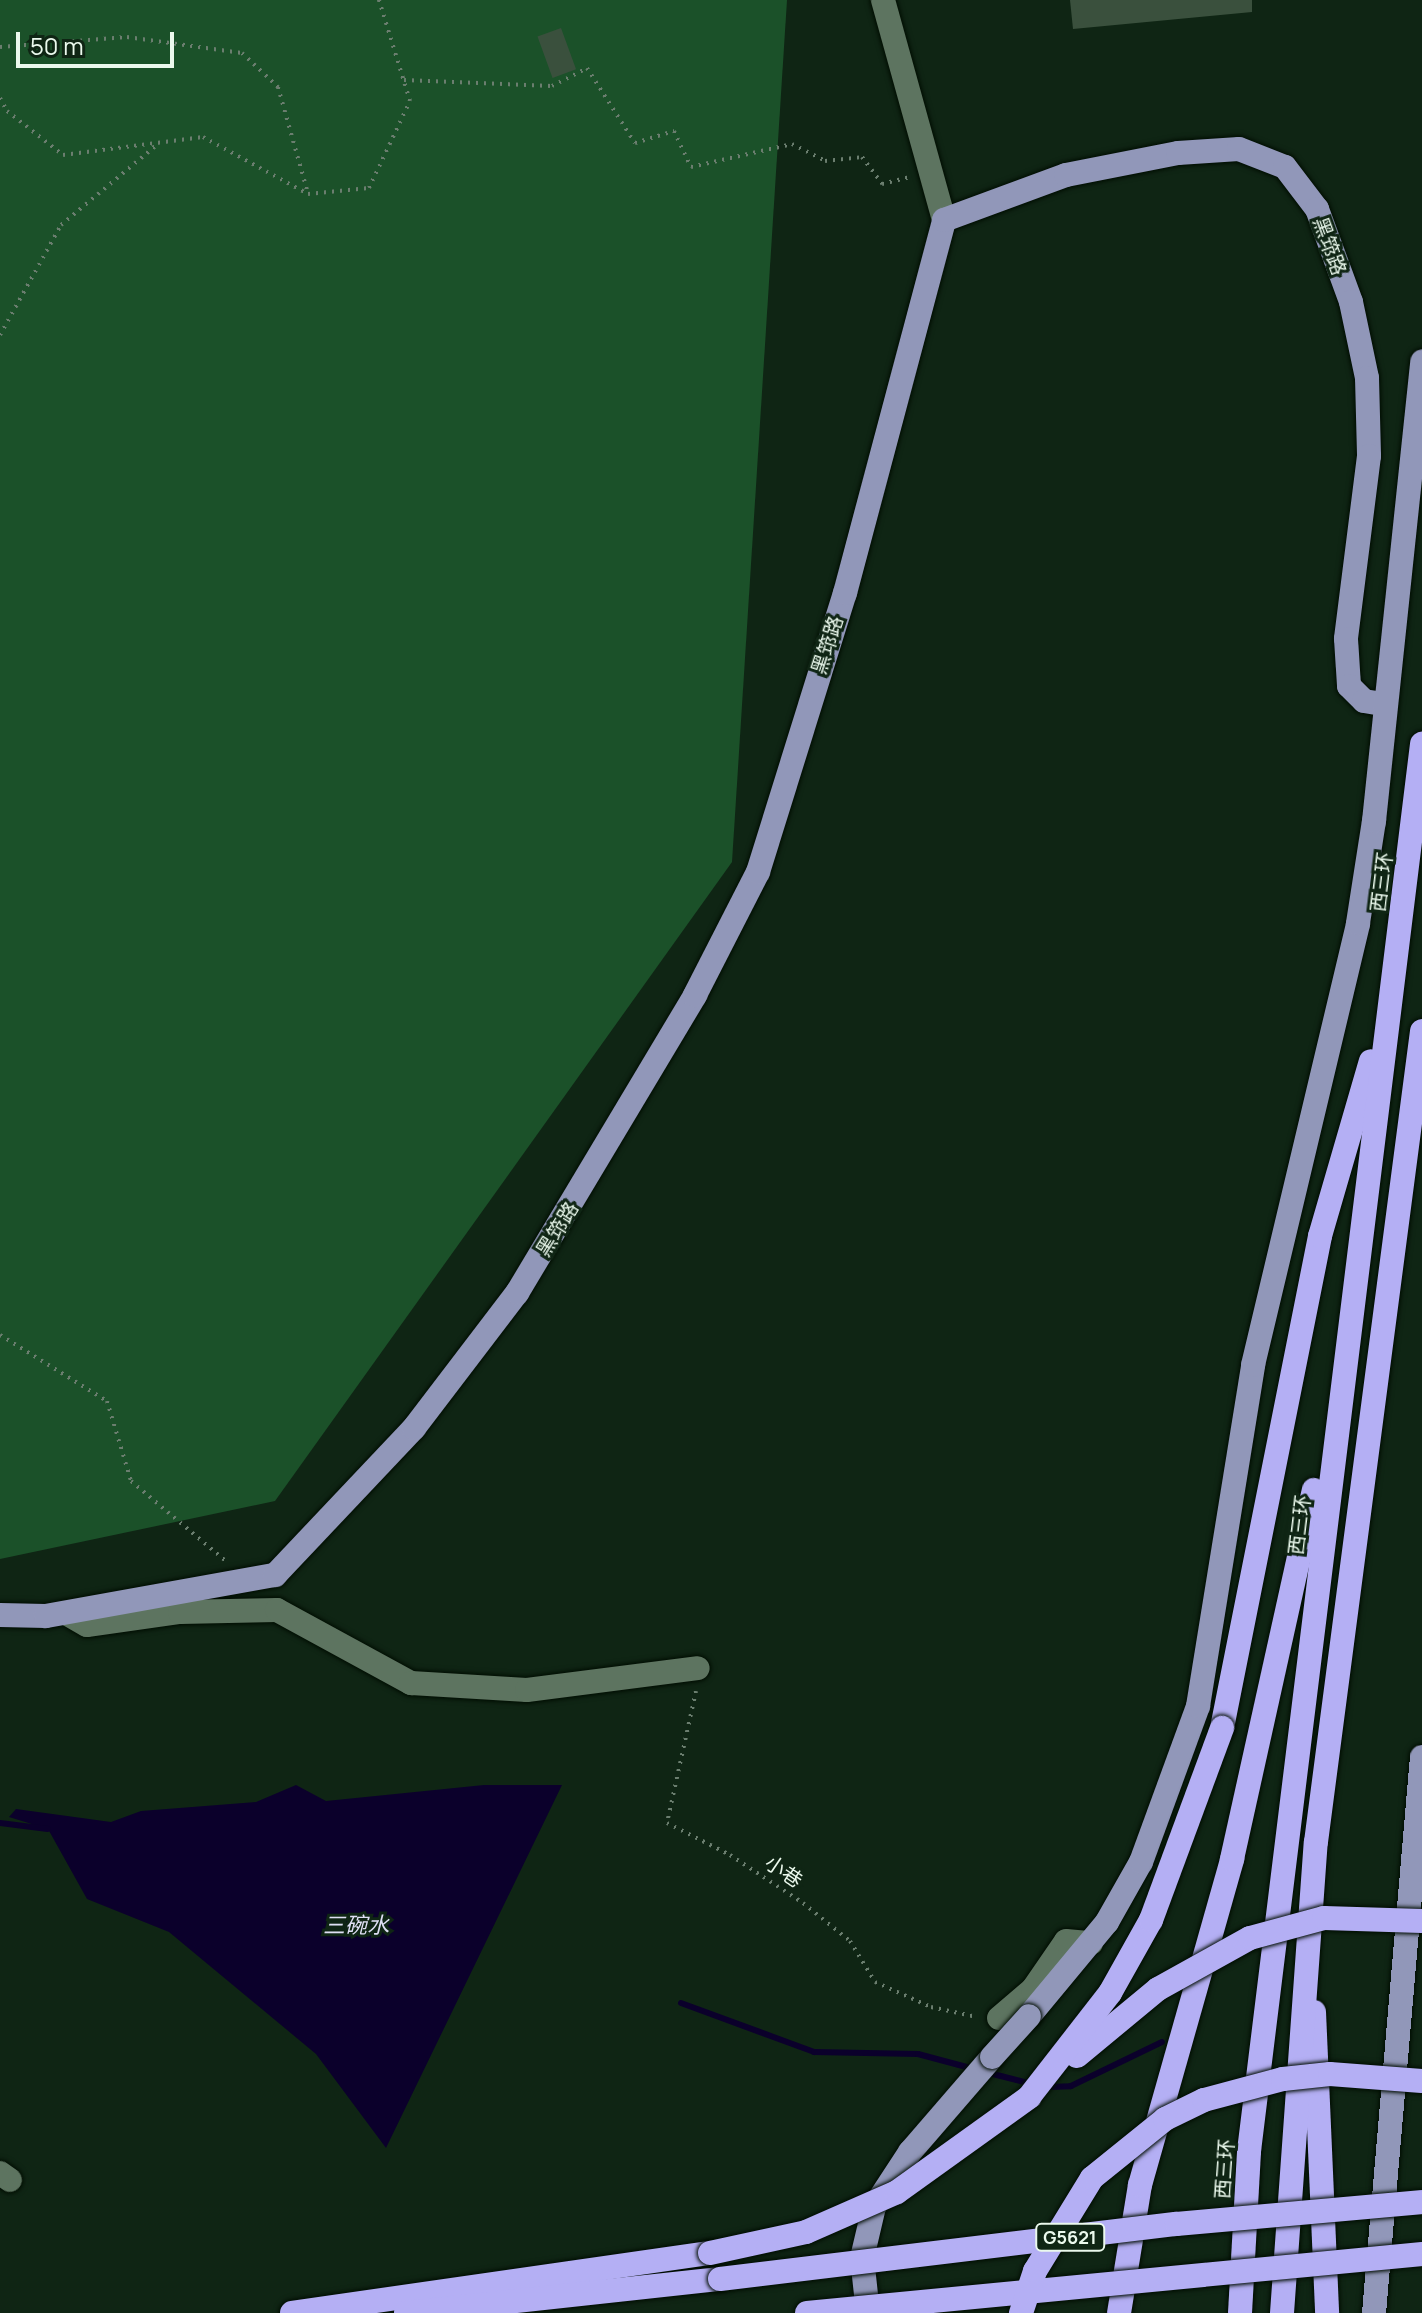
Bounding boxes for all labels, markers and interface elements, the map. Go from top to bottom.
scale bar [20,16,178,66]
text: 50 m [30,29,84,62]
street label: 黑筇路 [1308,214,1352,278]
street label: 黑筇路 [806,613,848,677]
street label: 西三环 [1365,851,1397,913]
street label: 黑筇路 [531,1197,583,1261]
street label: 西三环 [1283,1494,1315,1556]
street label: 小巷 [761,1850,807,1892]
water label: 三碗水 [323,1913,389,1939]
street label: 西三环 [1210,2138,1238,2200]
road number: G5621 [1034,2223,1106,2251]

